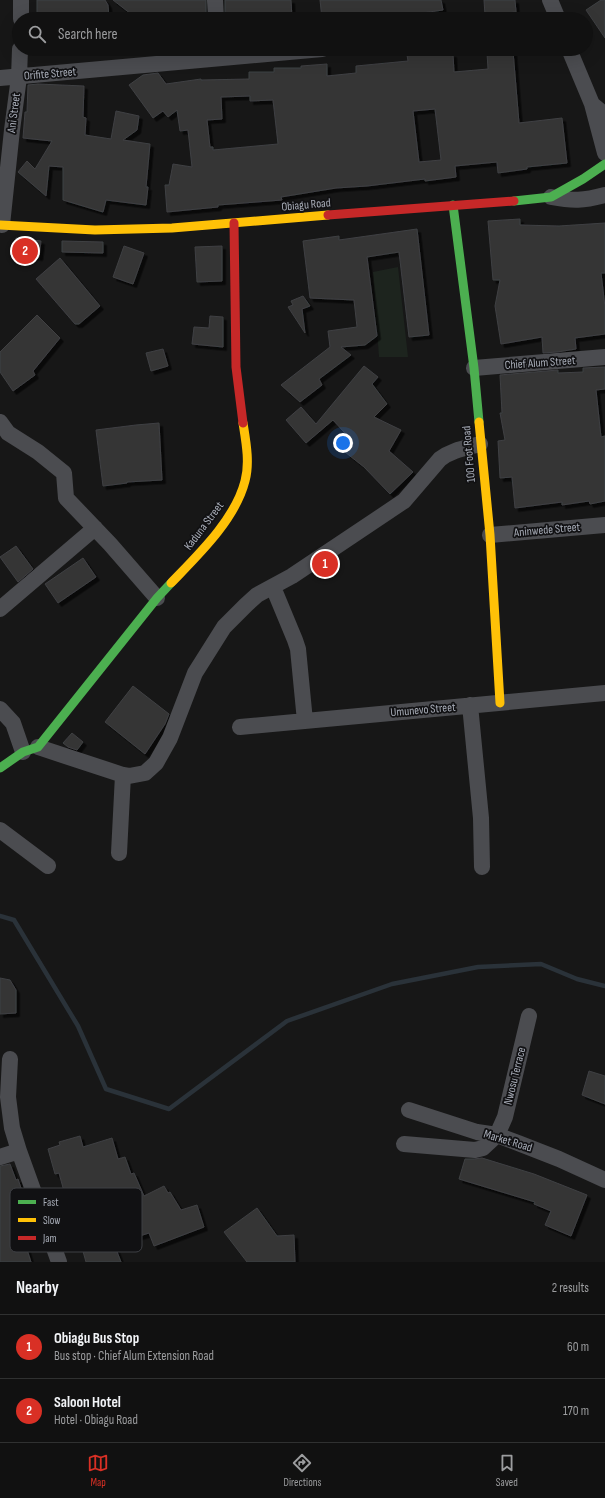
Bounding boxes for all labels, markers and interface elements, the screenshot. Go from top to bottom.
search box [12,12,593,56]
icon: search [26,23,48,45]
text: Search here [58,25,118,44]
street label: Orifite Street [23,64,77,84]
street label: Ani Street [4,92,24,135]
street label: Obiagu Road [281,195,331,215]
pin: 2 [12,236,38,266]
street label: Chief Alum Street [504,353,576,373]
street label: 100 Foot Road [459,425,479,483]
your location [333,433,353,453]
street label: Kaduna Street [181,498,227,553]
street label: Aninwede Street [512,520,581,540]
pin: 1 [312,549,338,579]
street label: Umunevo Street [390,700,457,720]
street label: Nwosu Terrace [501,1045,529,1106]
street label: Market Road [482,1127,534,1155]
legend [10,1188,142,1252]
text: Fast [43,1196,59,1209]
text: Slow [43,1214,60,1227]
text: Jam [42,1232,57,1245]
text: Nearby [16,1278,59,1298]
text: 2 results [552,1280,589,1296]
text: Obiagu Bus Stop [54,1329,139,1348]
text: 1 [26,1339,32,1355]
text: 60 m [567,1339,589,1355]
text: Bus stop · Chief Alum Extension Road [54,1348,214,1364]
text: Saloon Hotel [54,1393,121,1412]
text: 2 [26,1403,32,1419]
text: 170 m [563,1403,589,1419]
text: Hotel · Obiagu Road [54,1412,138,1428]
tab: Map [87,1452,109,1489]
tab: Directions [284,1452,321,1489]
tab: Saved [496,1452,518,1489]

